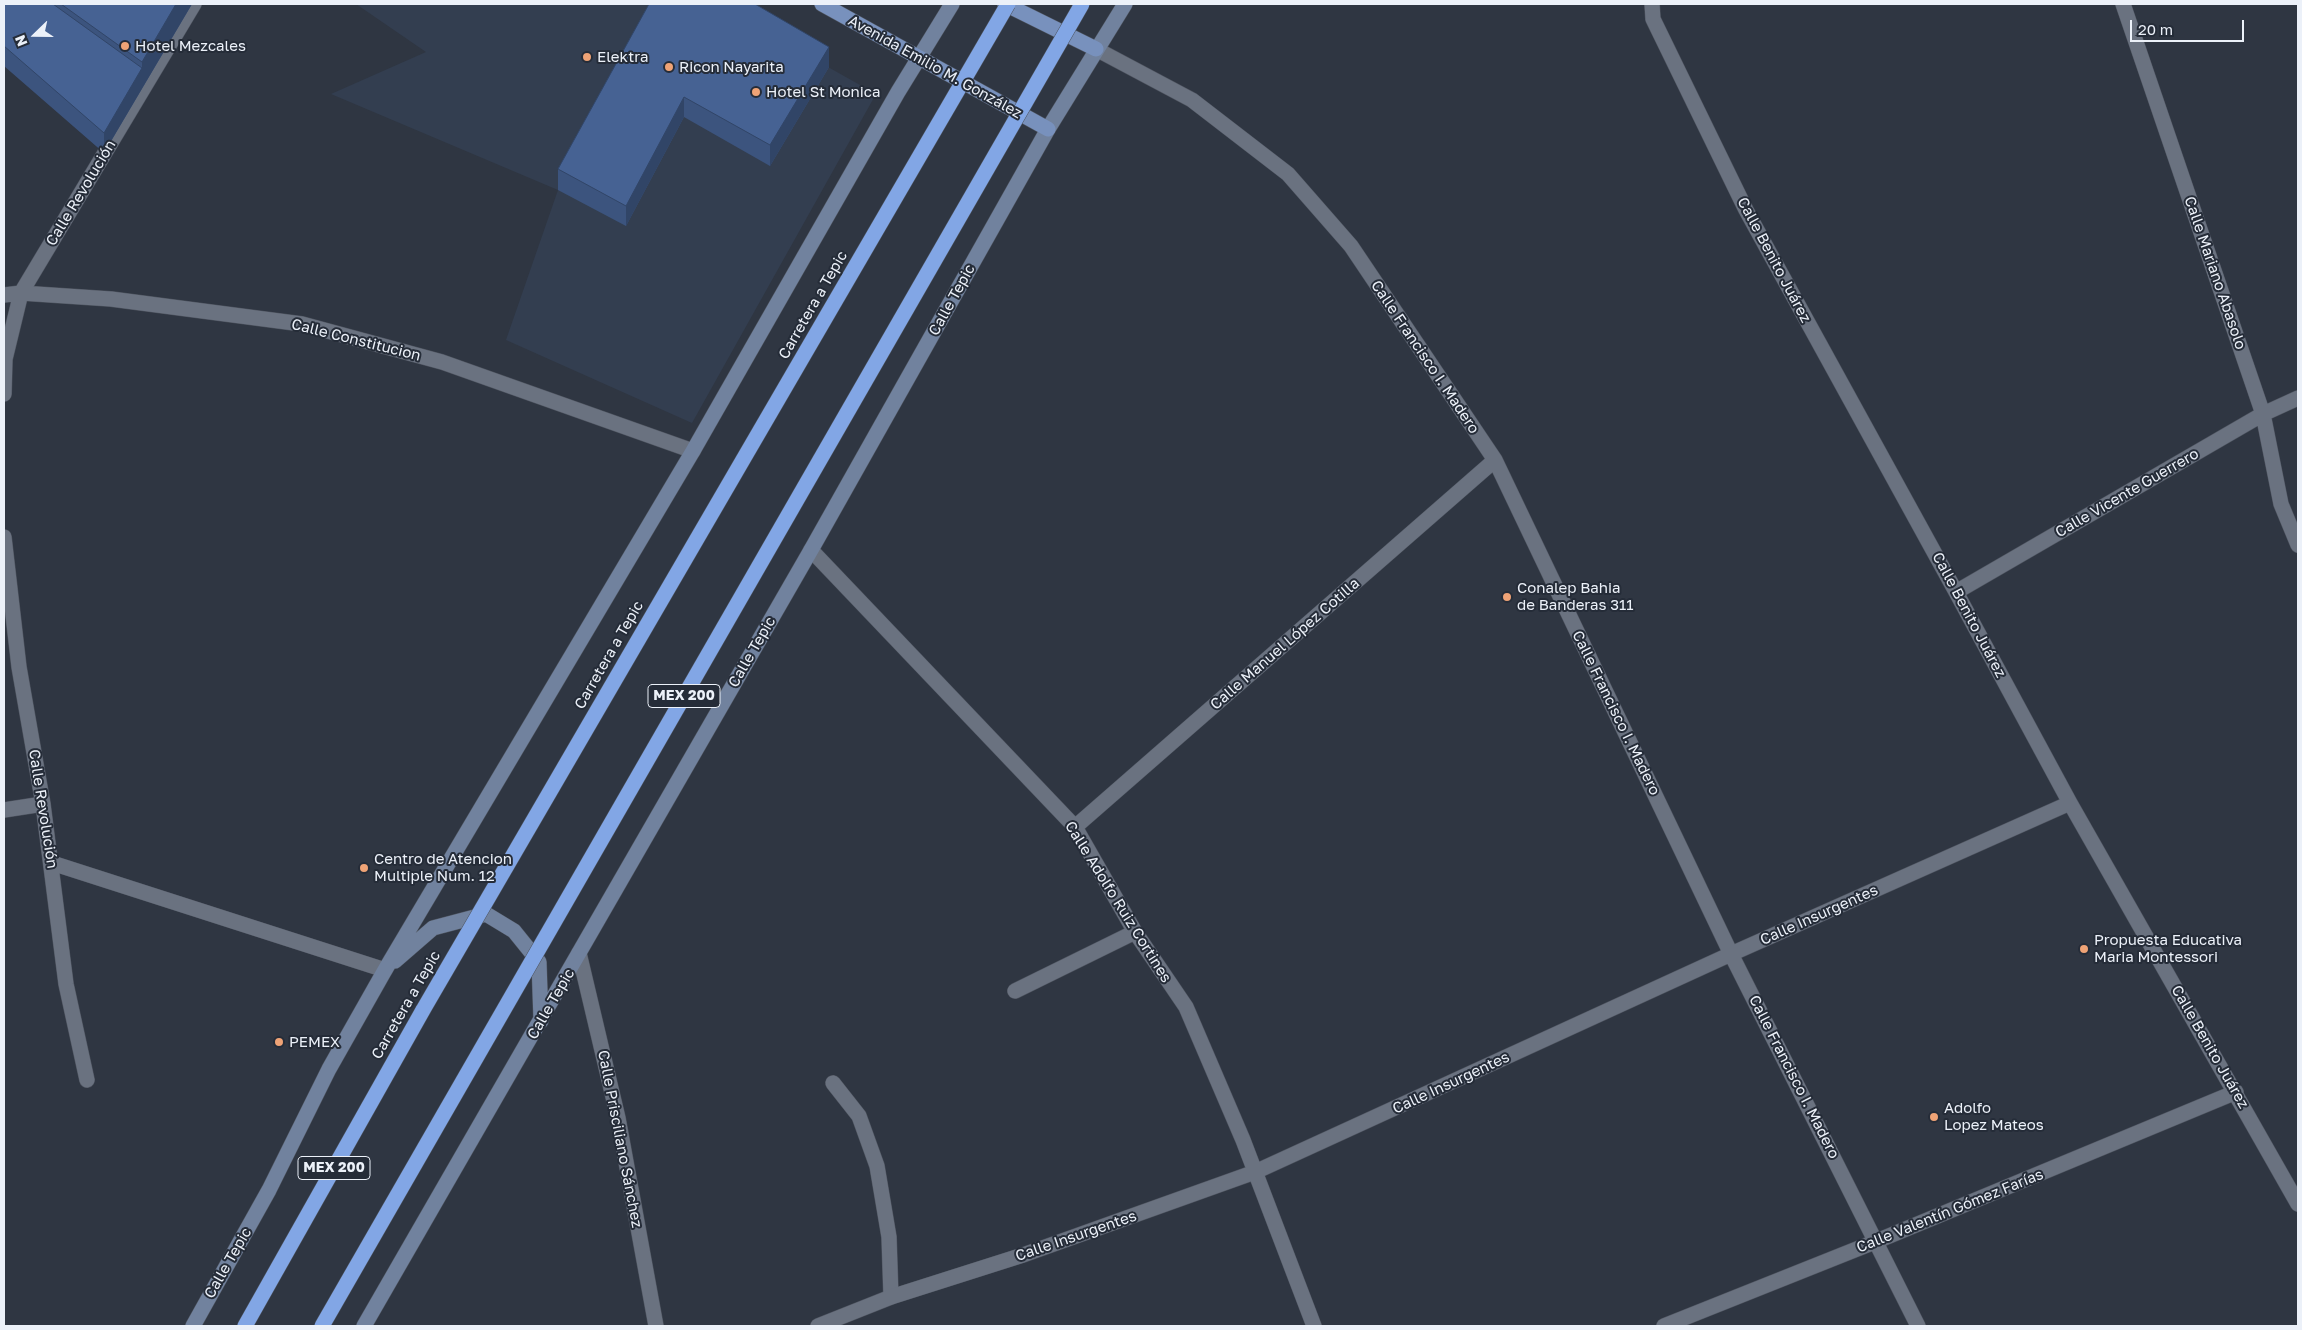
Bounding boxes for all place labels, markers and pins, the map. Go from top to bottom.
place label: Hotel Mezcales [135,37,246,55]
marker: Hotel Mezcales [119,40,131,52]
place label: Elektra [597,48,648,66]
marker: Elektra [581,51,593,63]
place label: Ricon Nayarita [679,58,784,76]
marker: Ricon Nayarita [663,61,675,73]
place label: Hotel St Monica [766,83,880,101]
marker: Hotel St Monica [750,86,762,98]
place label: Conalep Bahia de Banderas 311 [1517,579,1634,614]
marker: Conalep Bahia de Banderas 311 [1501,591,1513,603]
place label: Centro de Atencion Multiple Num. 12 [374,850,512,885]
marker: Centro de Atencion Multiple Num. 12 [358,862,370,874]
place label: Propuesta Educativa Maria Montessori [2094,931,2242,966]
marker: Propuesta Educativa Maria Montessori [2078,943,2090,955]
place label: PEMEX [289,1033,340,1051]
marker: PEMEX [273,1036,285,1048]
place label: Adolfo Lopez Mateos [1944,1099,2044,1134]
marker: Adolfo Lopez Mateos [1928,1111,1940,1123]

